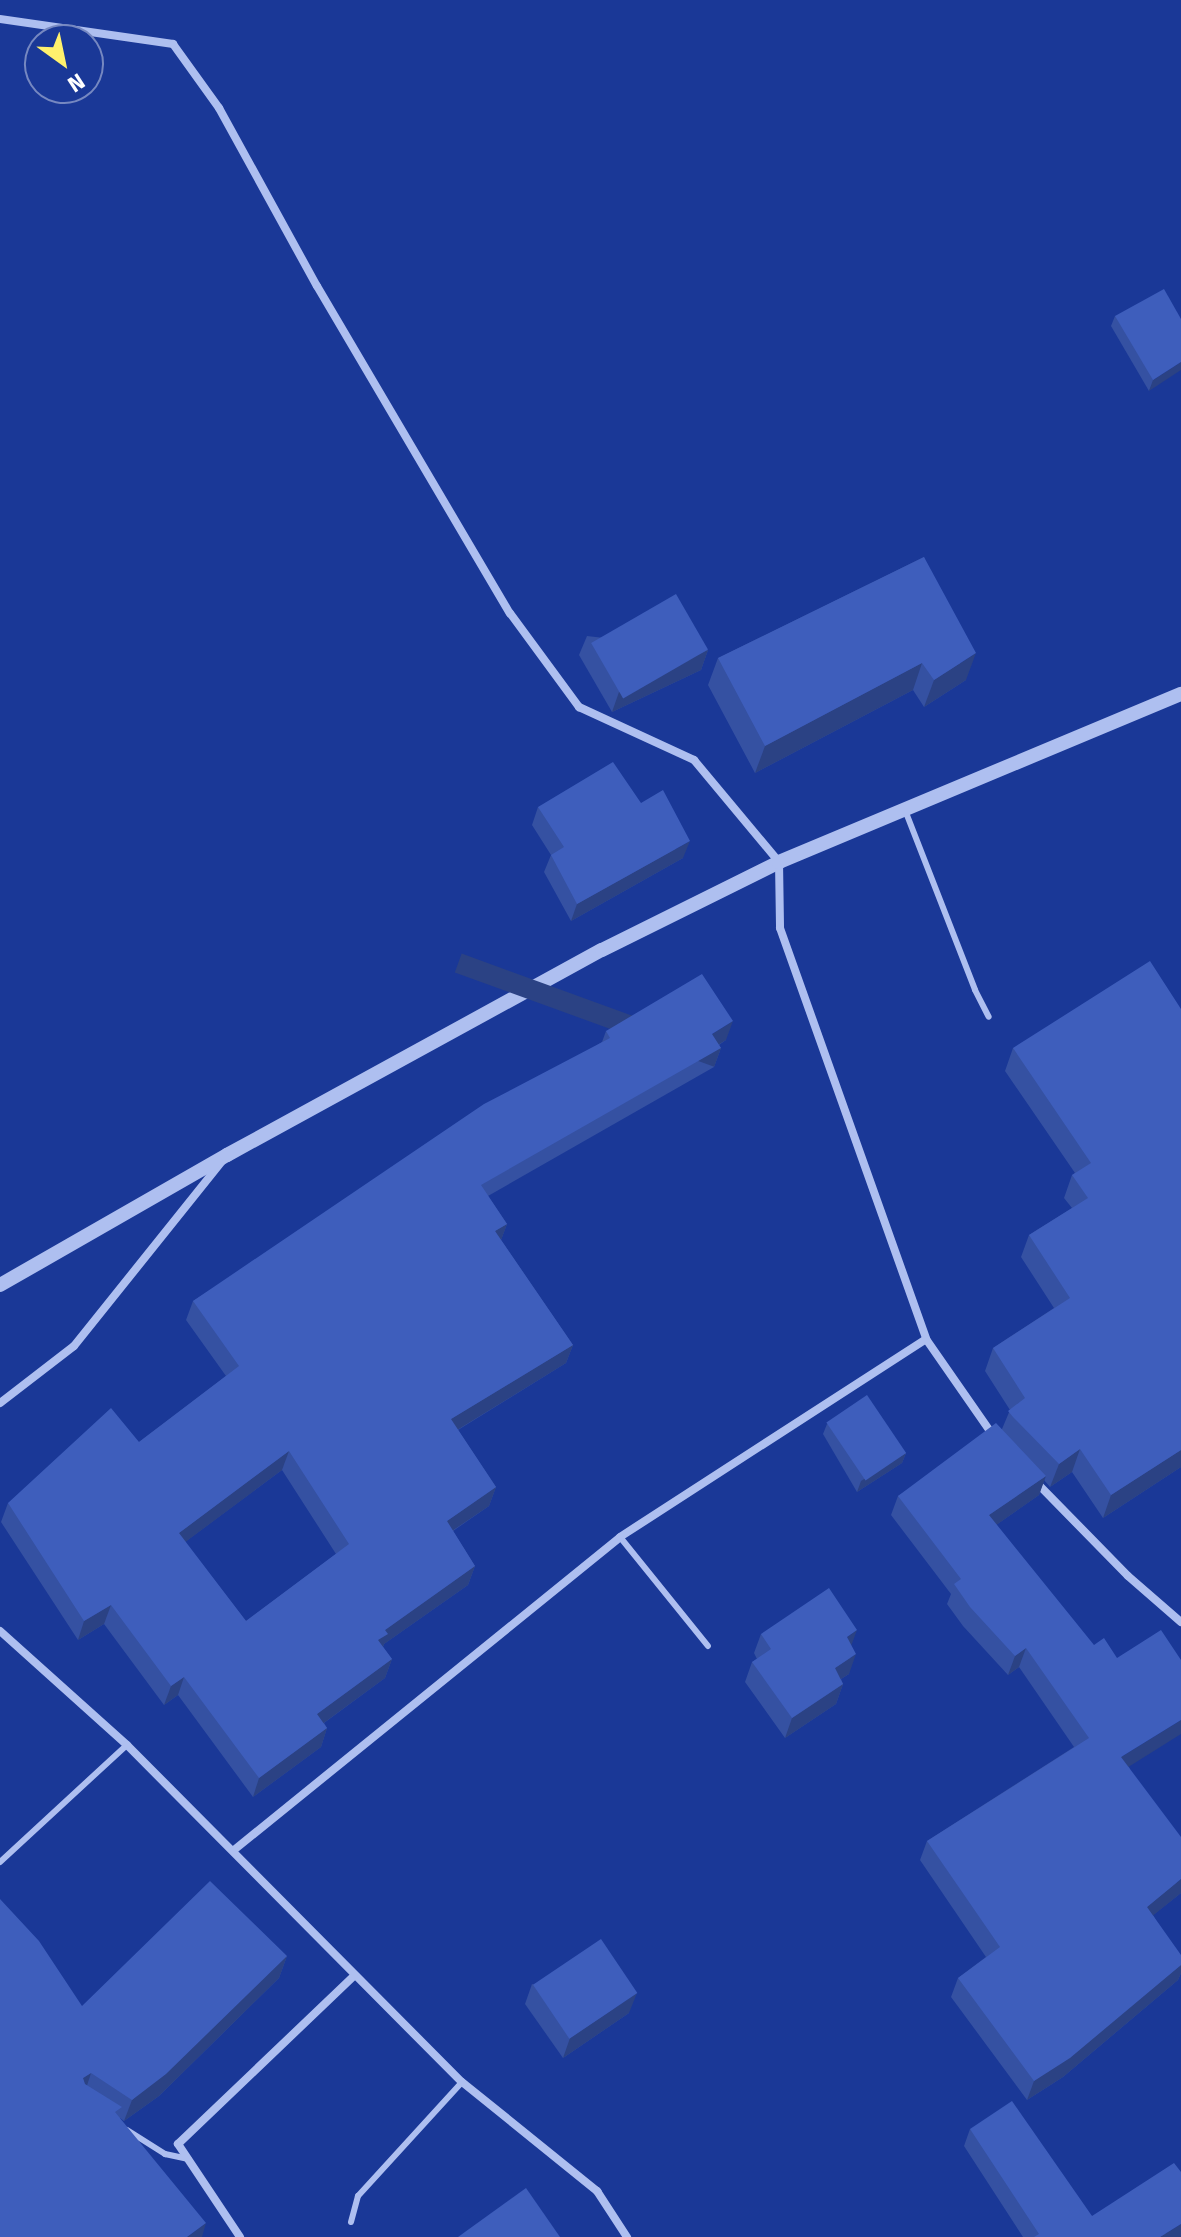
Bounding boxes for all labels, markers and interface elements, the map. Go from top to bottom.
north arrow [24,24,104,104]
text: N [63,68,90,98]

